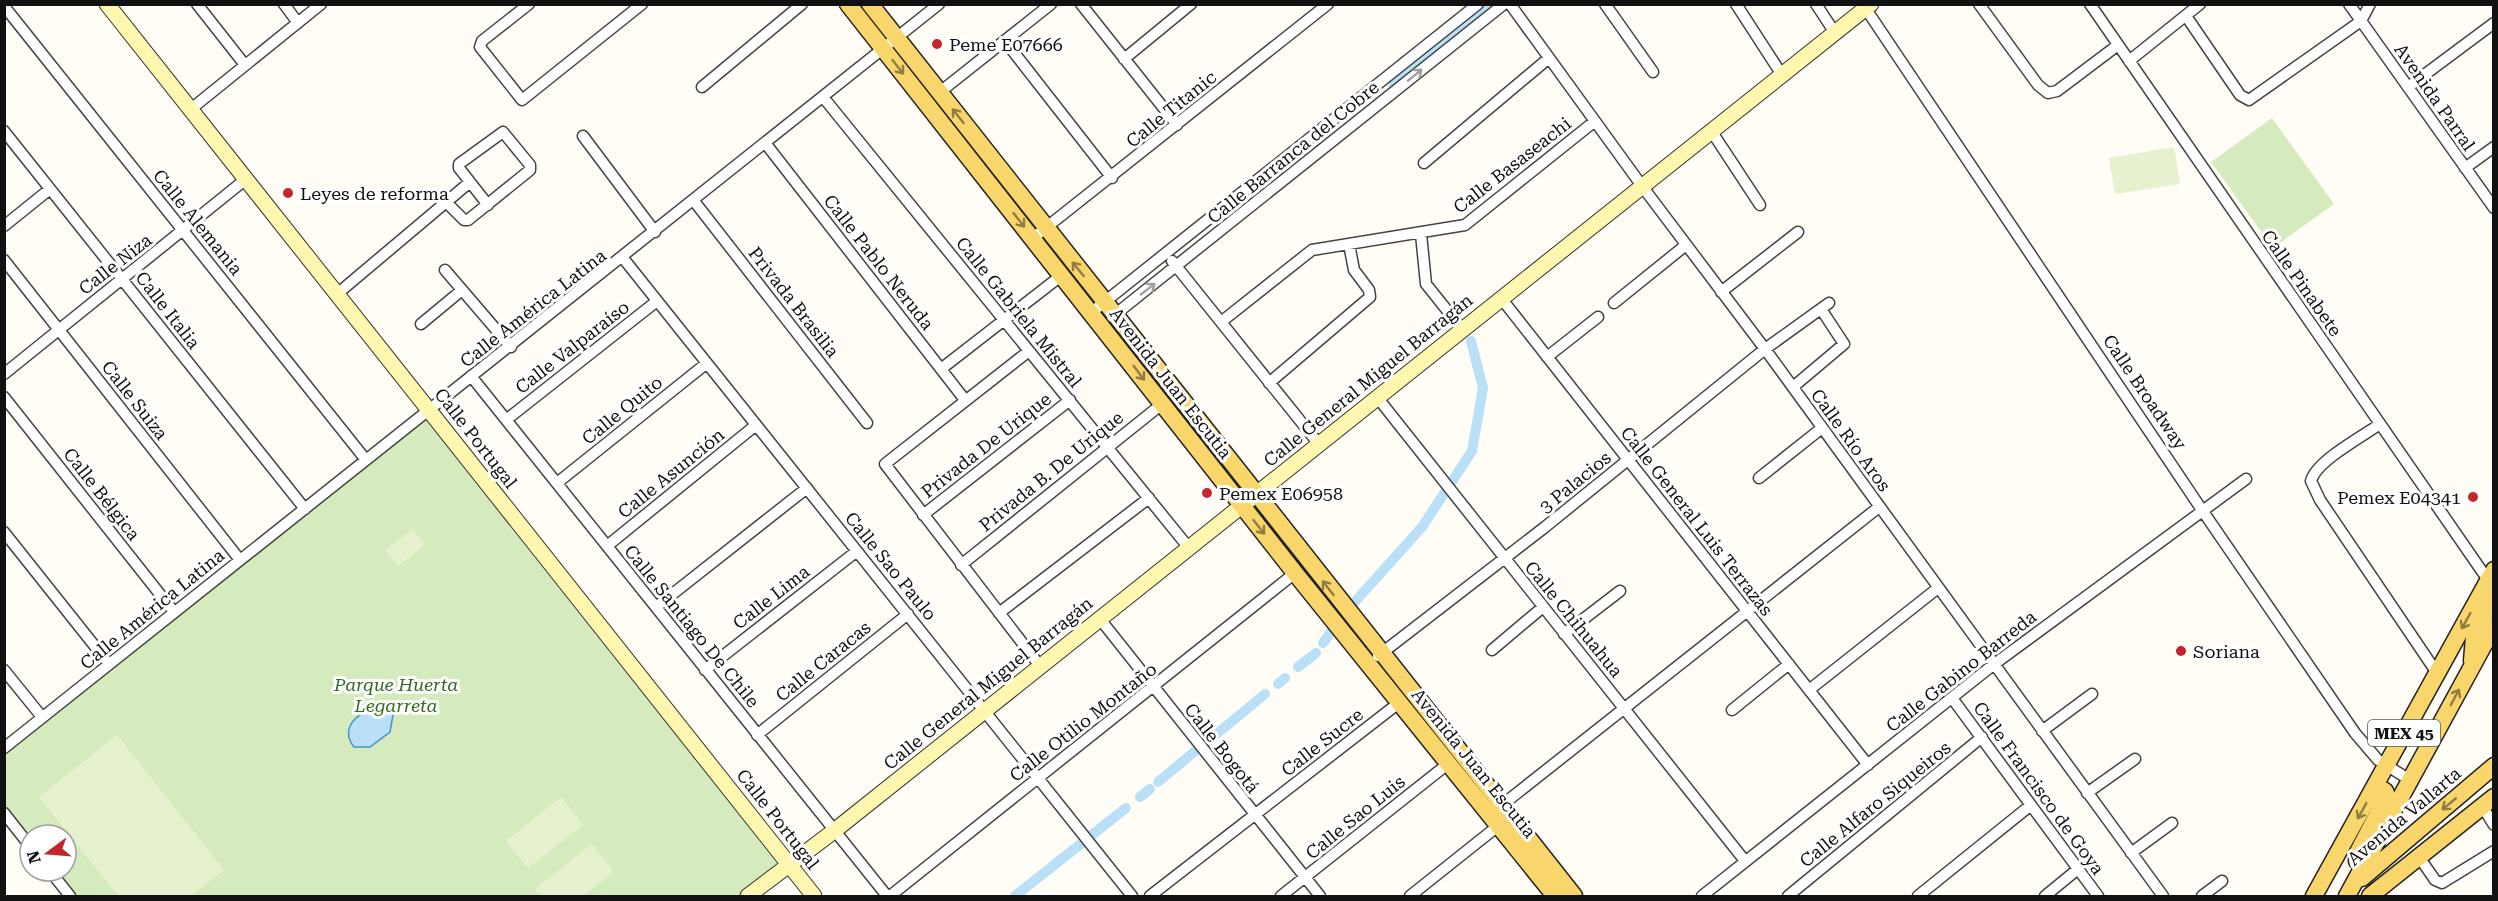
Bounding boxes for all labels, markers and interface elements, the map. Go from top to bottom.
place label: Peme E07666 [949,34,1063,55]
marker: Peme E07666 [930,37,944,51]
street label: Avenida Parral [2390,39,2480,155]
one-way arrow [891,58,904,74]
street label: Calle Titanic [1122,66,1220,152]
one-way arrow [1407,69,1423,82]
street label: Calle Barranca del Cobre [1203,76,1383,228]
one-way arrow [951,108,964,124]
street label: Calle Basaseachi [1449,112,1575,217]
street label: Calle Alemania [149,165,247,279]
place label: Leyes de reforma [300,183,449,204]
marker: Leyes de reforma [281,186,295,200]
street label: Calle Pablo Neruda [820,190,938,334]
one-way arrow [1012,211,1025,227]
street label: Calle Pinabete [2258,226,2346,340]
street label: Calle Niza [74,229,156,299]
street label: Calle Gabriela Mistral [952,233,1086,392]
street label: Privada Brasilia [744,242,844,362]
street label: Calle América Latina [456,244,610,371]
one-way arrow [1072,261,1085,277]
street label: Calle Italia [131,267,205,353]
one-way arrow [1140,282,1156,295]
street label: Calle General Miguel Barragán [1259,289,1477,471]
street label: Calle Valparaíso [511,296,633,398]
street label: Avenida Juan Escutia [1105,303,1237,463]
street label: Calle Broadway [2099,331,2191,454]
street label: Calle Suiza [98,356,173,444]
one-way arrow [1132,365,1145,381]
street label: Calle Quito [578,371,666,449]
street label: Calle Portugal [430,384,522,493]
street label: Calle Río Aros [1807,385,1895,495]
street label: Privada De Urique [917,388,1055,502]
street label: Privada B. De Urique [975,406,1127,536]
street label: Calle General Luis Terrazas [1617,422,1777,620]
street label: Calle Asunción [614,423,729,522]
street label: Calle Bélgica [59,444,145,545]
street label: 3 Palacios [1535,447,1615,517]
place label: Pemex E06958 [1219,483,1343,504]
marker: Pemex E06958 [1200,486,1214,500]
place label: Pemex E04341 [2337,487,2461,508]
marker: Pemex E04341 [2466,490,2480,504]
street label: Calle Sao Paulo [841,508,941,624]
one-way arrow [1253,519,1266,535]
street label: Calle Santiago De Chile [620,541,764,711]
street label: Calle América Latina [76,544,228,674]
street label: Calle Chihuahua [1521,557,1627,682]
street label: Calle Lima [729,560,814,633]
one-way arrow [1322,580,1335,596]
street label: Calle General Miguel Barragán [879,592,1097,774]
street label: Calle Gabino Barreda [1882,606,2040,736]
one-way arrow [2460,612,2472,629]
street label: Calle Caracas [771,616,875,706]
place label: Soriana [2193,641,2260,662]
marker: Soriana [2174,644,2188,658]
street label: Calle Otilio Montaño [1005,658,1161,786]
park label: Parque Huerta Legarreta [333,674,458,716]
street label: Avenida Juan Escutia [1407,684,1541,842]
one-way arrow [2450,689,2461,707]
street label: Calle Francisco de Goya [1969,697,2109,879]
street label: Calle Bogotá [1180,699,1264,797]
street label: Calle Sucre [1277,704,1367,780]
road number: MEX 45 [2368,720,2440,746]
street label: Calle Alfaro Siqueiros [1795,737,1955,871]
street label: Avenida Vallarta [2343,762,2465,869]
street label: Calle Portugal [732,765,824,874]
street label: Calle Sao Luis [1301,771,1409,863]
one-way arrow [2442,797,2457,811]
one-way arrow [2356,801,2367,819]
north arrow [18,823,78,883]
text: N [23,848,45,866]

